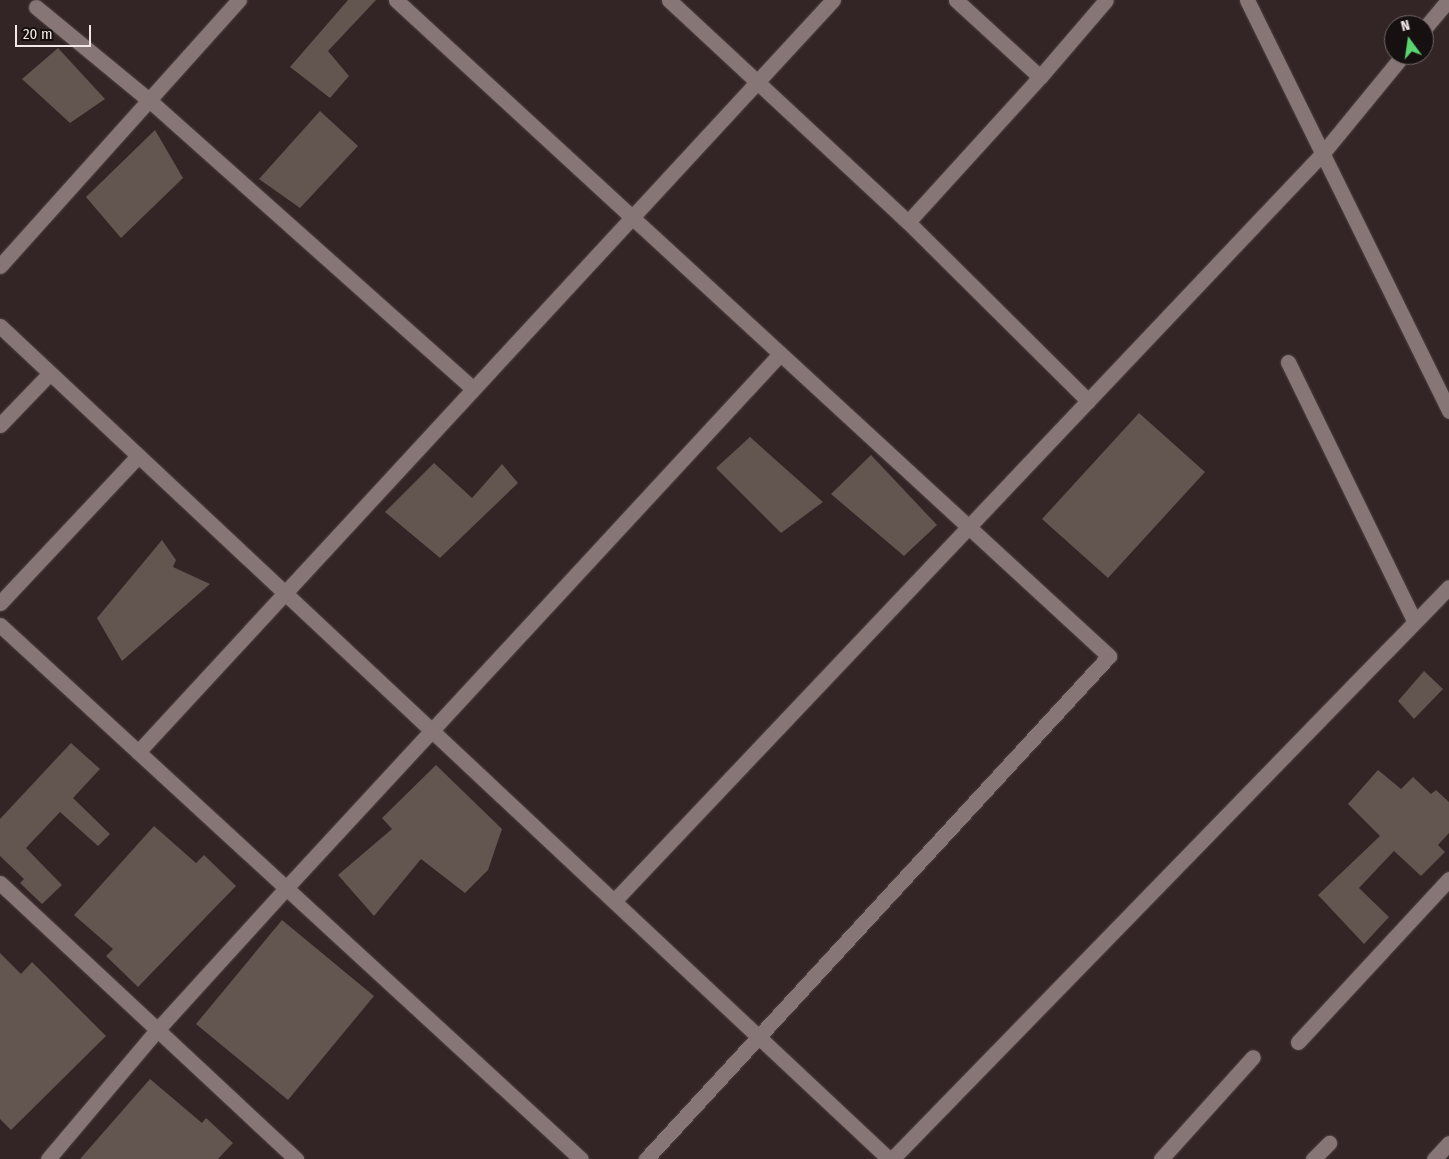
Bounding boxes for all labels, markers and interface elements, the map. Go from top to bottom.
scale bar [18,15,94,47]
north arrow [1384,15,1434,65]
text: N [1399,17,1412,35]
text: 20 m [23,25,53,43]

